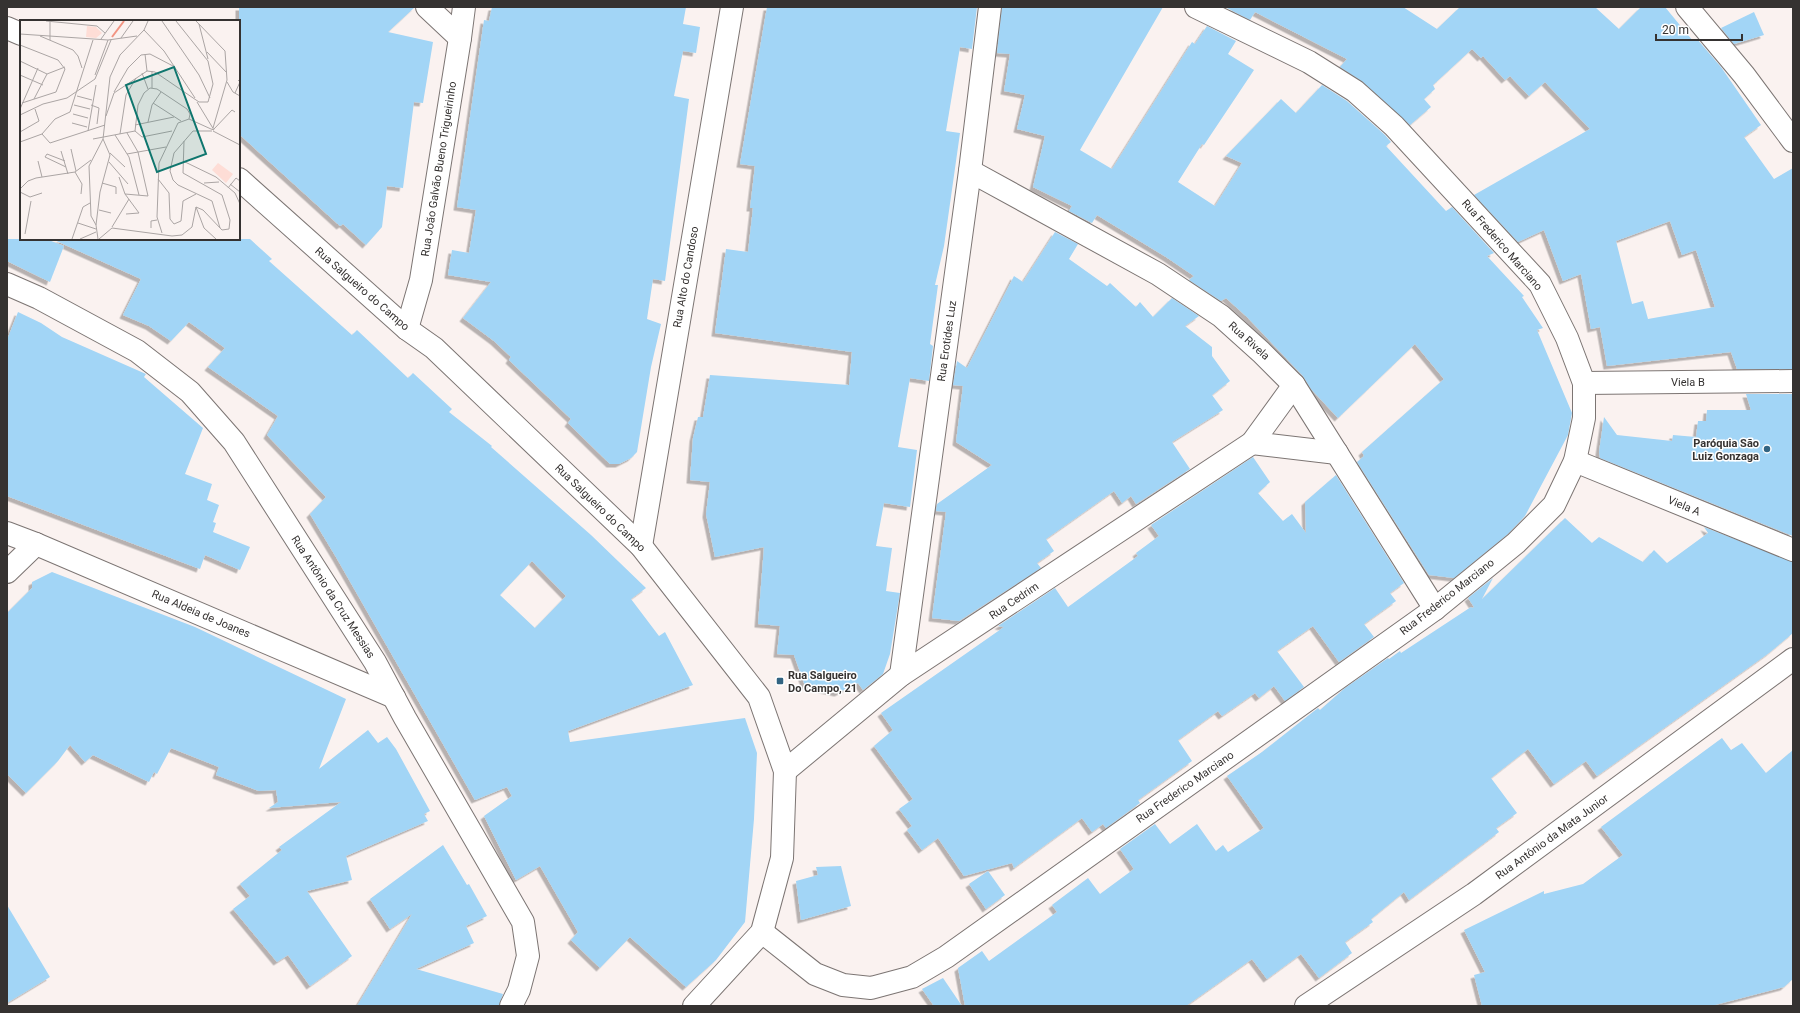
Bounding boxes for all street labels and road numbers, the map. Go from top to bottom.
street label: Rua João Galvão Bueno Trigueirinho [419,81,459,257]
street label: Rua Frederico Marciano [1459,197,1545,293]
street label: Rua Alto do Candoso [671,225,701,329]
street label: Rua Salgueiro do Campo [312,245,412,333]
street label: Rua Erotides Luz [935,299,959,382]
street label: Rua Rivela [1226,319,1272,363]
street label: Viela B [1671,376,1705,389]
street label: Rua Salgueiro do Campo [552,461,648,555]
street label: Viela A [1666,494,1703,519]
street label: Rua Antônio da Cruz Messias [288,533,378,661]
street label: Rua Frederico Marciano [1397,556,1497,638]
street label: Rua Cedrim [987,580,1041,622]
street label: Rua Aldeia de Joanes [150,587,252,641]
street label: Rua Frederico Marciano [1134,748,1236,826]
street label: Rua Antônio da Mata Junior [1493,792,1611,882]

